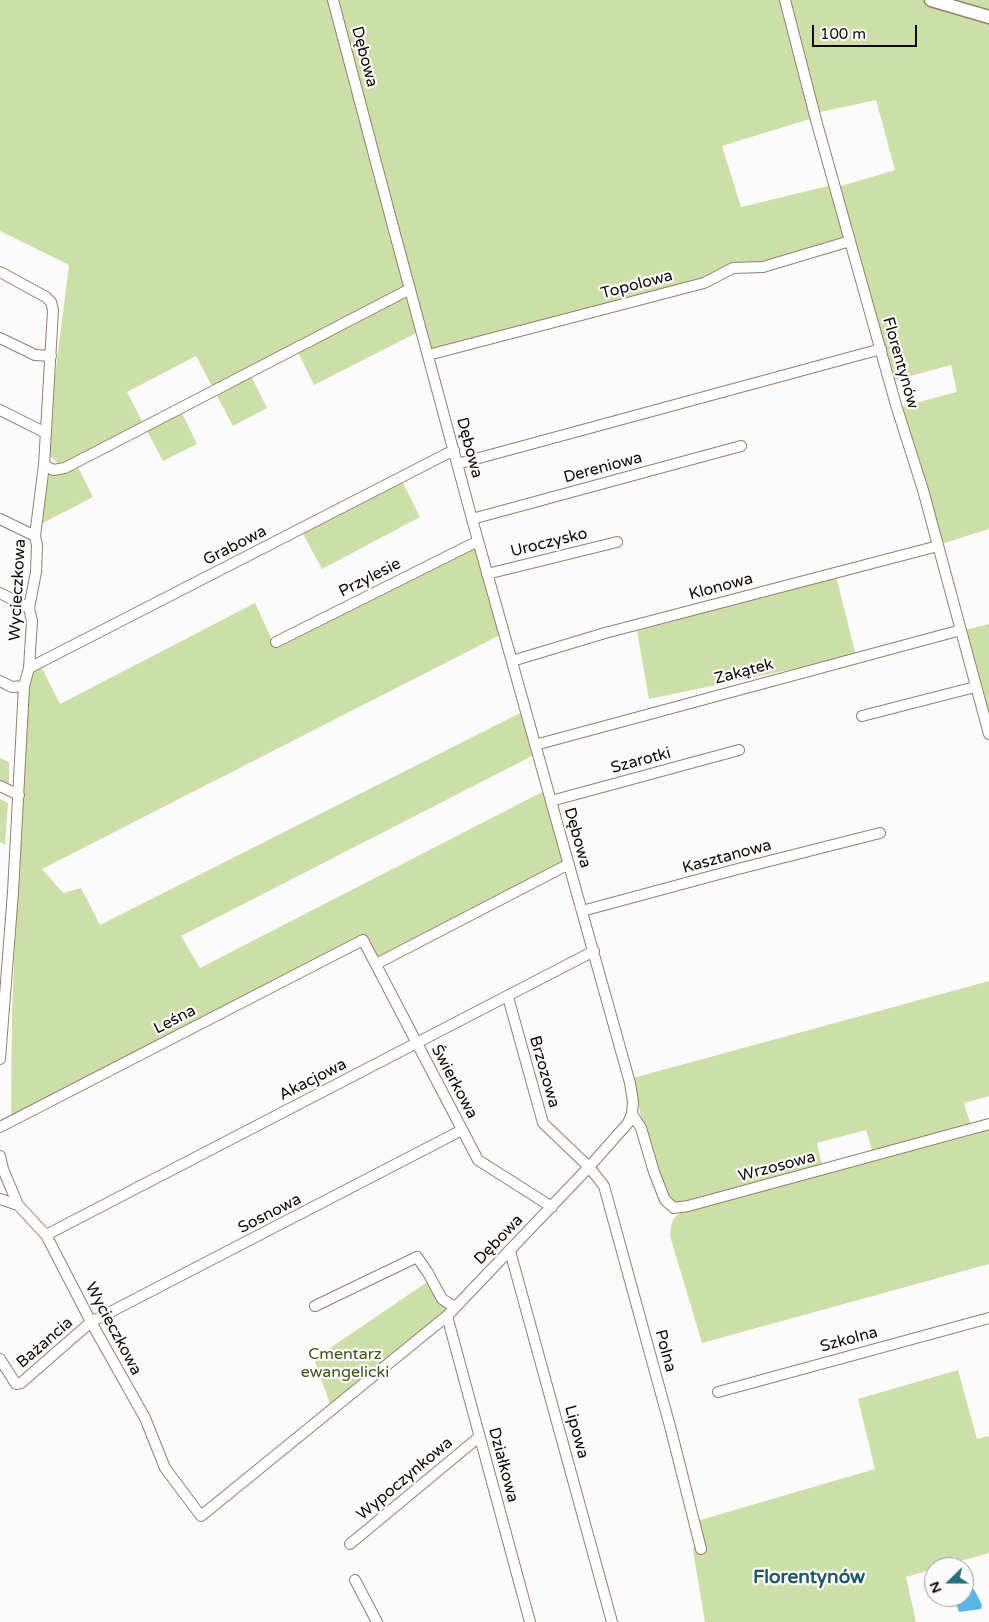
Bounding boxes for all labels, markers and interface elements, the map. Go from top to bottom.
scale bar [814,15,919,47]
street label: Dębowa [347,25,381,89]
text: 100 m [820,25,866,43]
street label: Topolowa [599,266,675,304]
street label: Florentynów [878,315,922,411]
street label: Dębowa [452,416,486,480]
street label: Dereniowa [562,448,644,488]
street label: Grabowa [200,522,270,570]
street label: Uroczysko [509,524,589,562]
street label: Wycieczkowa [6,538,30,642]
street label: Przylesie [336,554,404,602]
street label: Klonowa [687,569,755,605]
street label: Zakątek [712,655,776,689]
street label: Szarotki [609,744,673,778]
street label: Dębowa [559,806,595,870]
street label: Kasztanowa [680,836,774,878]
street label: Leśna [151,1001,199,1039]
street label: Brzozowa [525,1034,563,1110]
street label: Świerkowa [427,1042,481,1122]
street label: Akacjowa [276,1055,350,1105]
street label: Wrzosowa [736,1148,818,1186]
street label: Sosnowa [235,1190,305,1238]
street label: Dębowa [471,1211,527,1269]
street label: Wycieczkowa [81,1279,145,1379]
street label: Bażancia [13,1313,77,1373]
street label: Szkolna [818,1323,880,1357]
street label: Polna [650,1328,680,1374]
park label: Cmentarz ewangelicki [301,1345,389,1383]
street label: Lipowa [560,1403,592,1461]
street label: Działkowa [484,1425,522,1505]
street label: Wypoczynkowa [353,1433,457,1525]
north arrow [924,1557,974,1607]
district label: Florentynów [753,1567,865,1589]
text: N [926,1579,946,1596]

